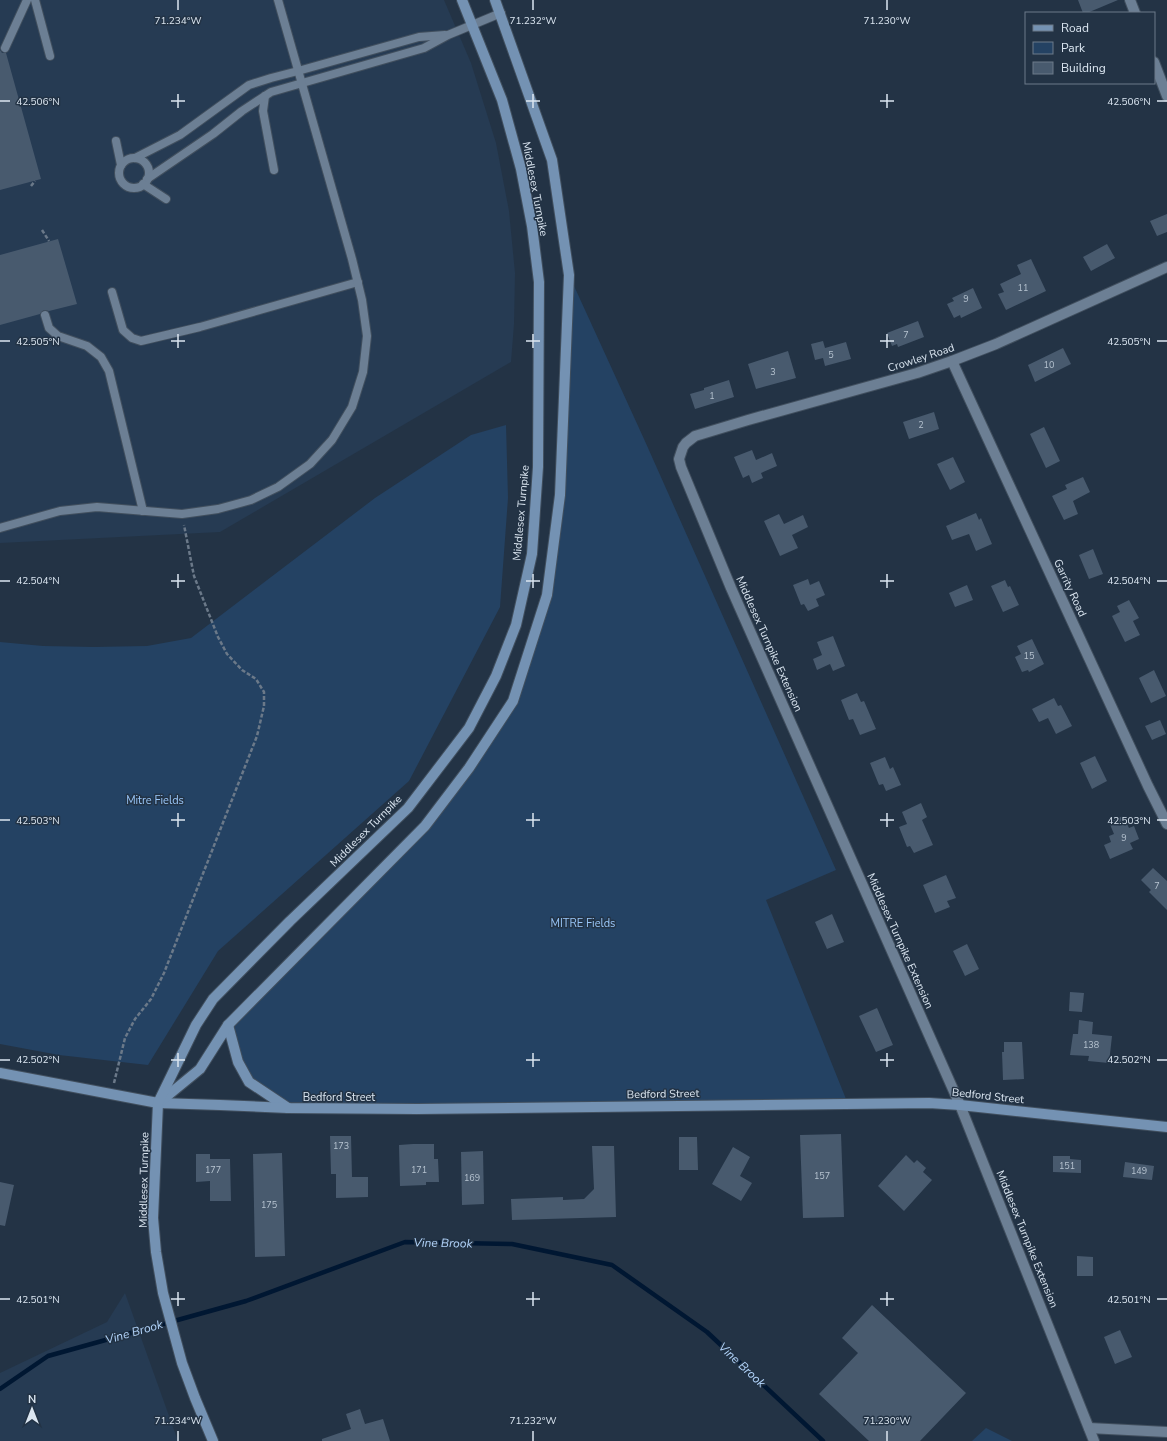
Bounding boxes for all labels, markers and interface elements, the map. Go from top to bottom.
legend [1025,12,1155,84]
text: 71.234°W [154,14,202,28]
text: 71.232°W [509,14,557,28]
text: 71.230°W [863,14,911,28]
text: Road [1061,20,1089,36]
text: Park [1061,40,1086,56]
text: Building [1061,60,1106,76]
text: 42.506°N [16,95,60,109]
text: 42.506°N [1107,95,1151,109]
street label: Middlesex Turnpike [518,140,552,238]
house number: 11 [1018,282,1028,294]
house number: 9 [963,293,969,305]
house number: 7 [903,329,909,341]
text: 42.505°N [16,335,60,349]
text: 42.505°N [1107,335,1151,349]
street label: Crowley Road [886,340,956,376]
house number: 5 [828,349,834,361]
house number: 10 [1044,359,1054,371]
house number: 3 [770,366,776,378]
house number: 1 [709,390,715,402]
house number: 2 [918,419,924,431]
street label: Middlesex Turnpike [509,464,533,561]
street label: Garrity Road [1050,557,1090,619]
text: 42.504°N [16,574,60,588]
street label: Middlesex Turnpike Extension [732,574,806,714]
text: 42.504°N [1107,574,1151,588]
house number: 15 [1024,650,1034,662]
street label: Middlesex Turnpike [327,792,405,870]
park label: Mitre Fields [126,793,184,808]
text: 42.503°N [16,814,60,828]
text: 42.503°N [1107,814,1151,828]
house number: 9 [1121,832,1127,844]
street label: Middlesex Turnpike Extension [863,871,937,1011]
house number: 7 [1154,880,1160,892]
park label: MITRE Fields [551,916,615,931]
house number: 138 [1083,1039,1099,1051]
text: 42.502°N [16,1053,60,1067]
text: 42.502°N [1107,1053,1151,1067]
street label: Bedford Street [951,1085,1025,1107]
street label: Bedford Street [627,1086,699,1102]
street label: Bedford Street [303,1090,375,1105]
street label: Middlesex Turnpike [136,1132,152,1228]
house number: 173 [333,1140,349,1152]
house number: 151 [1059,1160,1075,1172]
house number: 177 [205,1164,221,1176]
house number: 171 [411,1164,427,1176]
house number: 149 [1131,1165,1147,1177]
street label: Middlesex Turnpike Extension [993,1168,1061,1310]
house number: 157 [814,1170,830,1182]
house number: 169 [464,1172,480,1184]
house number: 175 [261,1199,277,1211]
water label: Vine Brook [413,1234,474,1252]
text: 42.501°N [16,1293,60,1307]
text: 42.501°N [1107,1293,1151,1307]
water label: Vine Brook [103,1316,166,1348]
water label: Vine Brook [715,1339,770,1392]
north arrow [12,1389,52,1429]
text: N [28,1392,36,1407]
text: 71.234°W [154,1414,202,1428]
text: 71.232°W [509,1414,557,1428]
text: 71.230°W [863,1414,911,1428]

